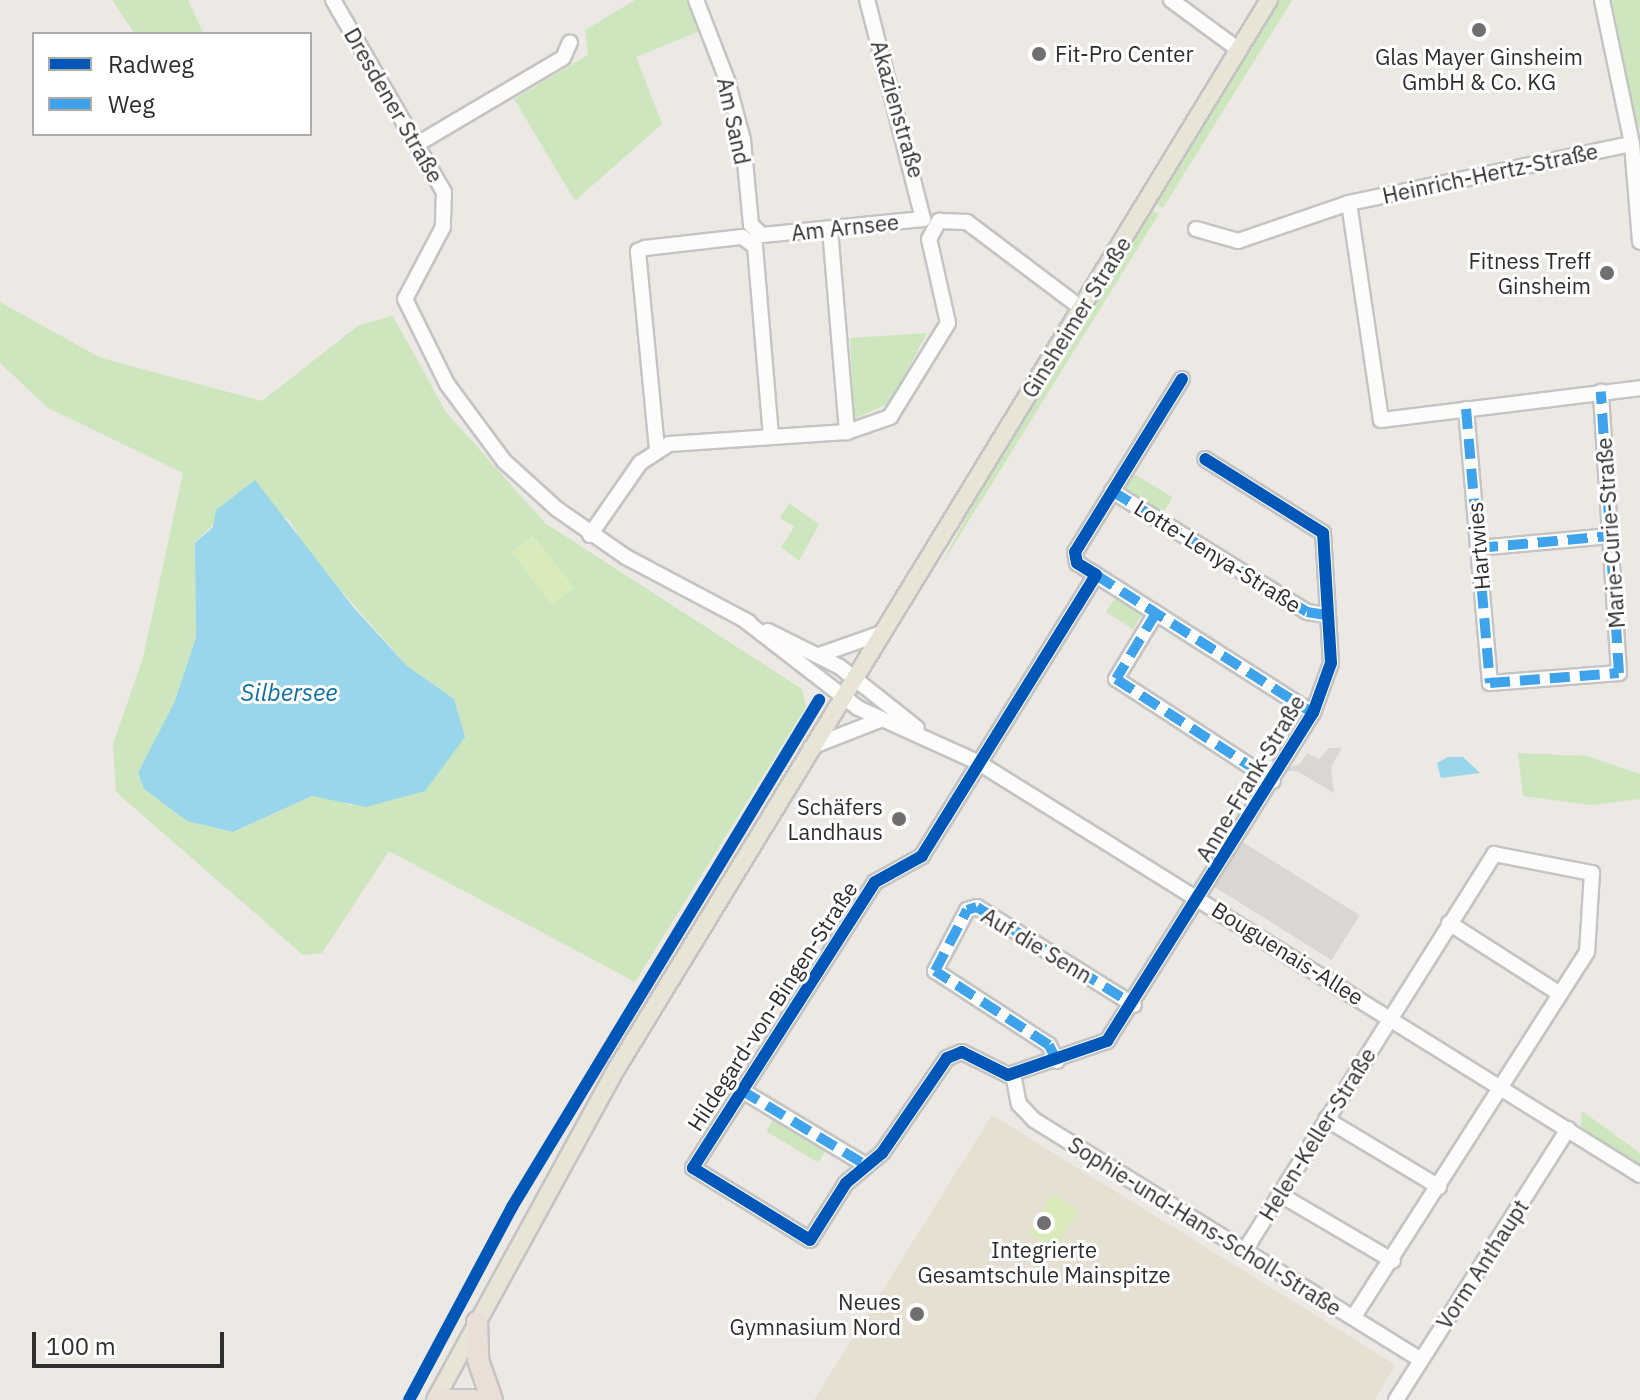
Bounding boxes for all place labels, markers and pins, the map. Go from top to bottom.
marker: Glas Mayer Ginsheim GmbH & Co. KG [1470,21,1488,39]
place label: Fit-Pro Center [1055,41,1193,67]
place label: Glas Mayer Ginsheim GmbH & Co. KG [1375,43,1583,94]
marker: Fit-Pro Center [1030,45,1048,63]
place label: Fitness Treff Ginsheim [1469,247,1591,298]
marker: Fitness Treff Ginsheim [1598,264,1616,282]
place label: Schäfers Landhaus [788,793,883,844]
marker: Schäfers Landhaus [890,810,908,828]
marker: Integrierte Gesamtschule Mainspitze [1035,1214,1053,1232]
place label: Integrierte Gesamtschule Mainspitze [917,1236,1171,1288]
place label: Neues Gymnasium Nord [730,1288,901,1340]
marker: Neues Gymnasium Nord [908,1305,926,1323]

